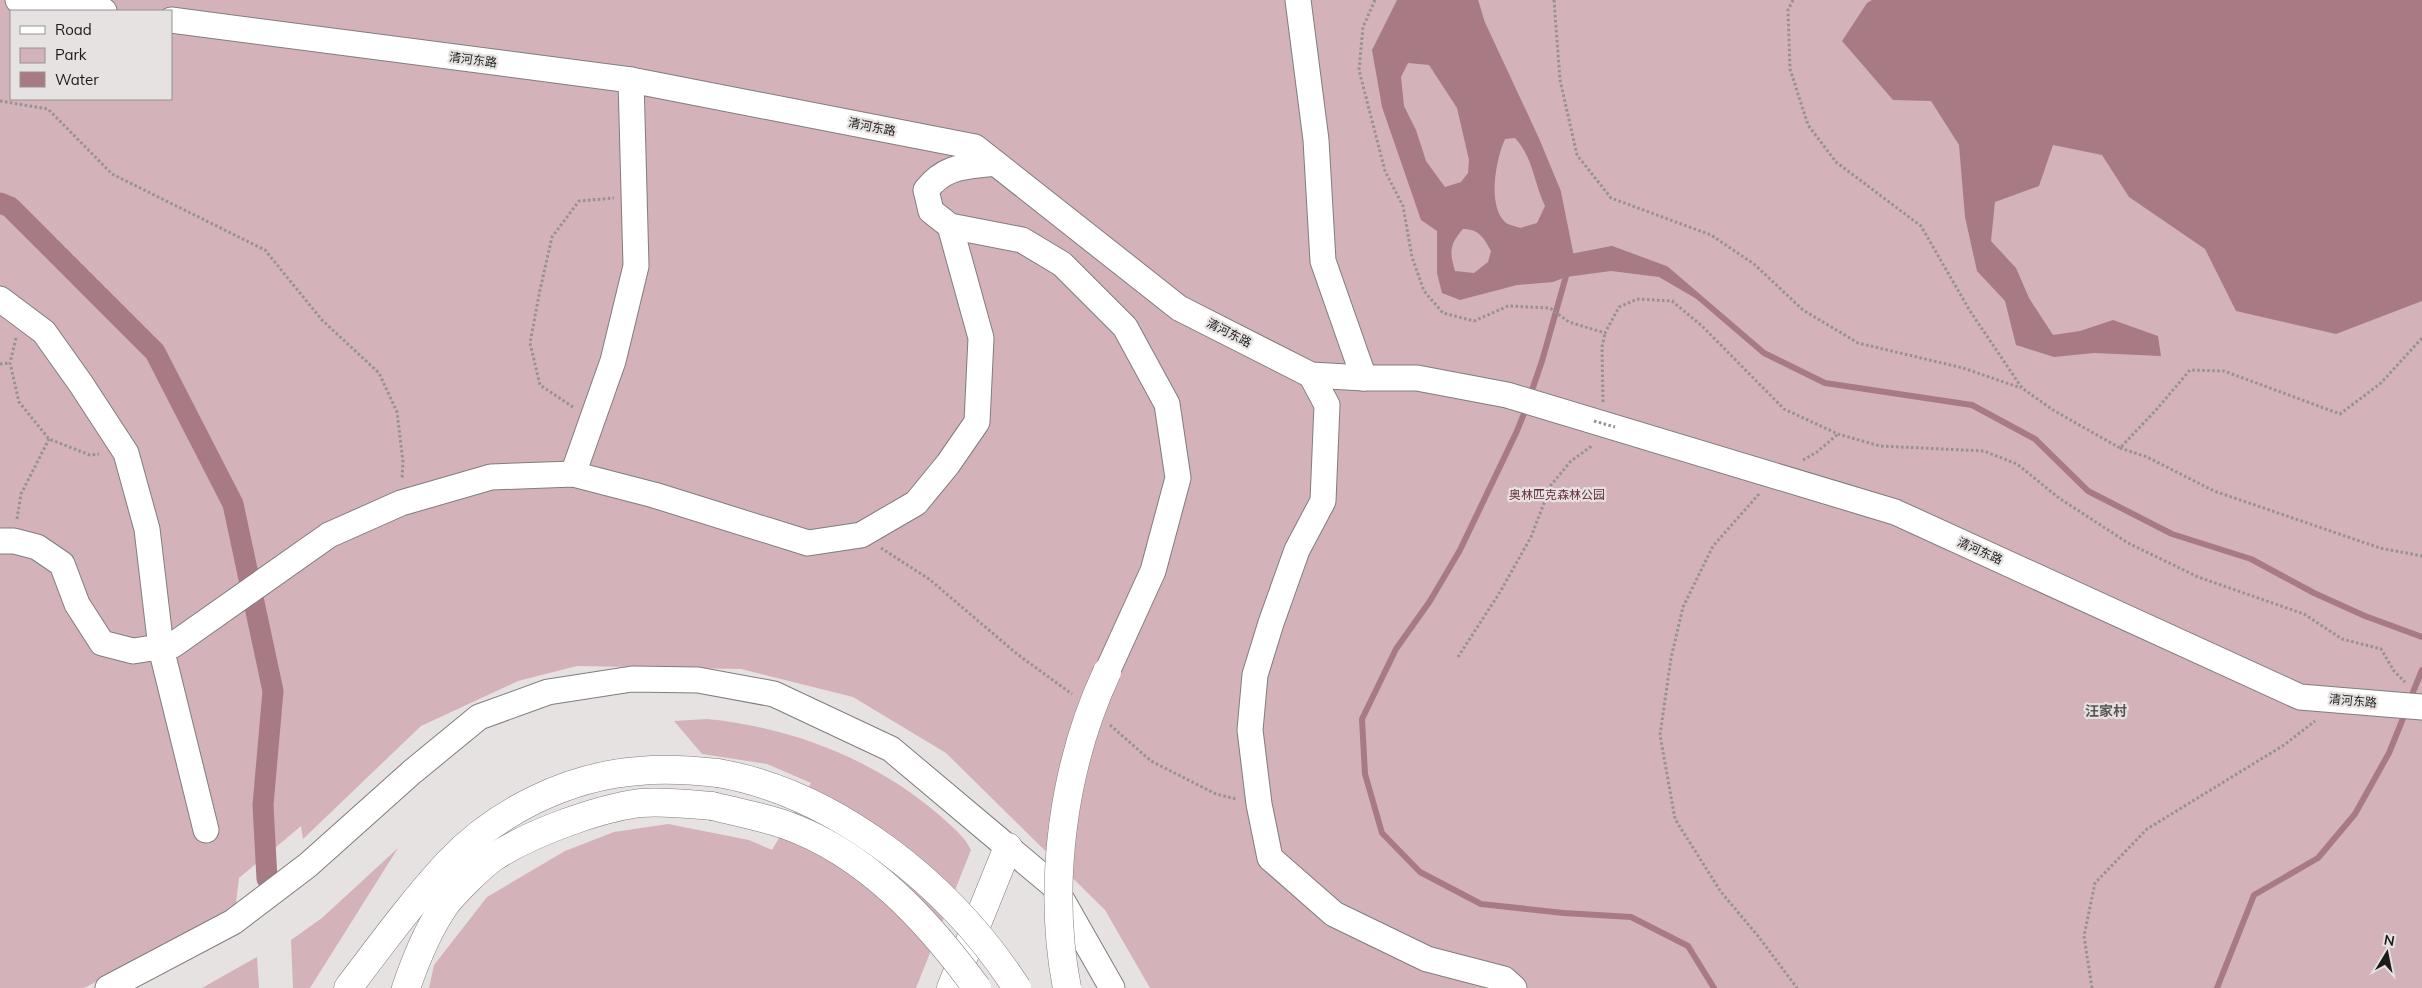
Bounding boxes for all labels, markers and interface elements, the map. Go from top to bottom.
legend [10,10,172,100]
text: Road [55,20,92,39]
text: Park [55,45,87,64]
street label: 清河东路 [448,49,498,70]
text: Water [55,70,99,89]
street label: 清河东路 [847,115,897,138]
street label: 清河东路 [1204,315,1254,350]
park label: 奥林匹克森林公园 [1509,487,1605,502]
street label: 清河东路 [1955,534,2005,567]
street label: 清河东路 [2328,691,2378,710]
district label: 汪家村 [2085,702,2127,720]
north arrow [2362,928,2412,978]
text: N [2382,930,2396,950]

